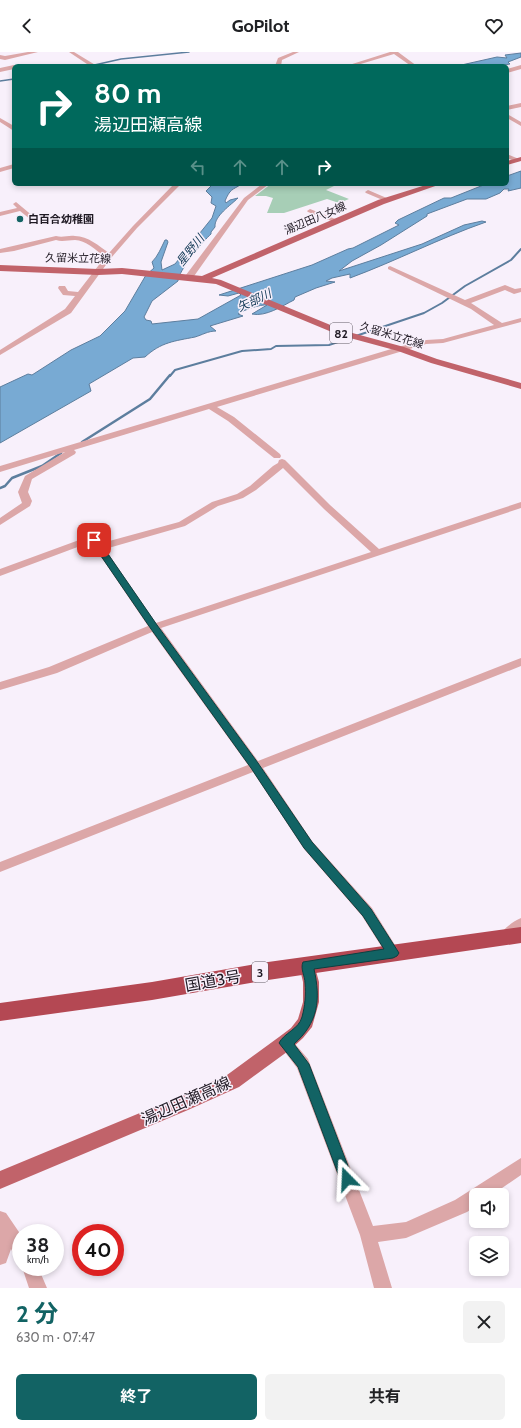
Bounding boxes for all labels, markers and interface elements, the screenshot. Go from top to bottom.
icon: back [16,15,38,37]
text: GoPilot [232,15,289,37]
icon: heart [483,15,505,37]
text: 80 m [94,76,161,110]
icon: right [28,80,80,132]
text: 湯辺田瀬高線 [94,114,202,136]
icon: left [187,156,209,178]
icon: ahead [229,156,251,178]
icon: ahead [271,156,293,178]
icon: right [313,156,335,178]
street label: 湯辺田八女線 [282,199,348,237]
place label: 白百合幼稚園 [28,212,94,226]
marker: 白百合幼稚園 [15,214,25,224]
water label: 星野川 [173,230,208,269]
street label: 久留米立花線 [45,250,111,266]
water label: 矢部川 [235,285,275,314]
street label: 久留米立花線 [358,319,426,351]
road number: 82 [330,323,352,343]
pin [77,523,111,557]
icon: arrive [83,529,105,551]
road number: 3 [252,962,268,982]
street label: 国道3号 [183,967,243,995]
street label: 湯辺田瀬高線 [138,1073,234,1129]
position arrow [326,1158,368,1200]
map controls [469,1188,509,1276]
button: sound [469,1188,509,1228]
speed limit sign: 40 [72,1224,124,1276]
text: 38 [27,1233,49,1257]
button: layers [469,1236,509,1276]
text: km/h [27,1253,49,1266]
text: 2 分 [16,1299,58,1328]
button: close [463,1301,505,1343]
text: 630 m · 07:47 [16,1329,95,1345]
button: 終了 [16,1374,257,1420]
button: 共有 [265,1374,505,1420]

